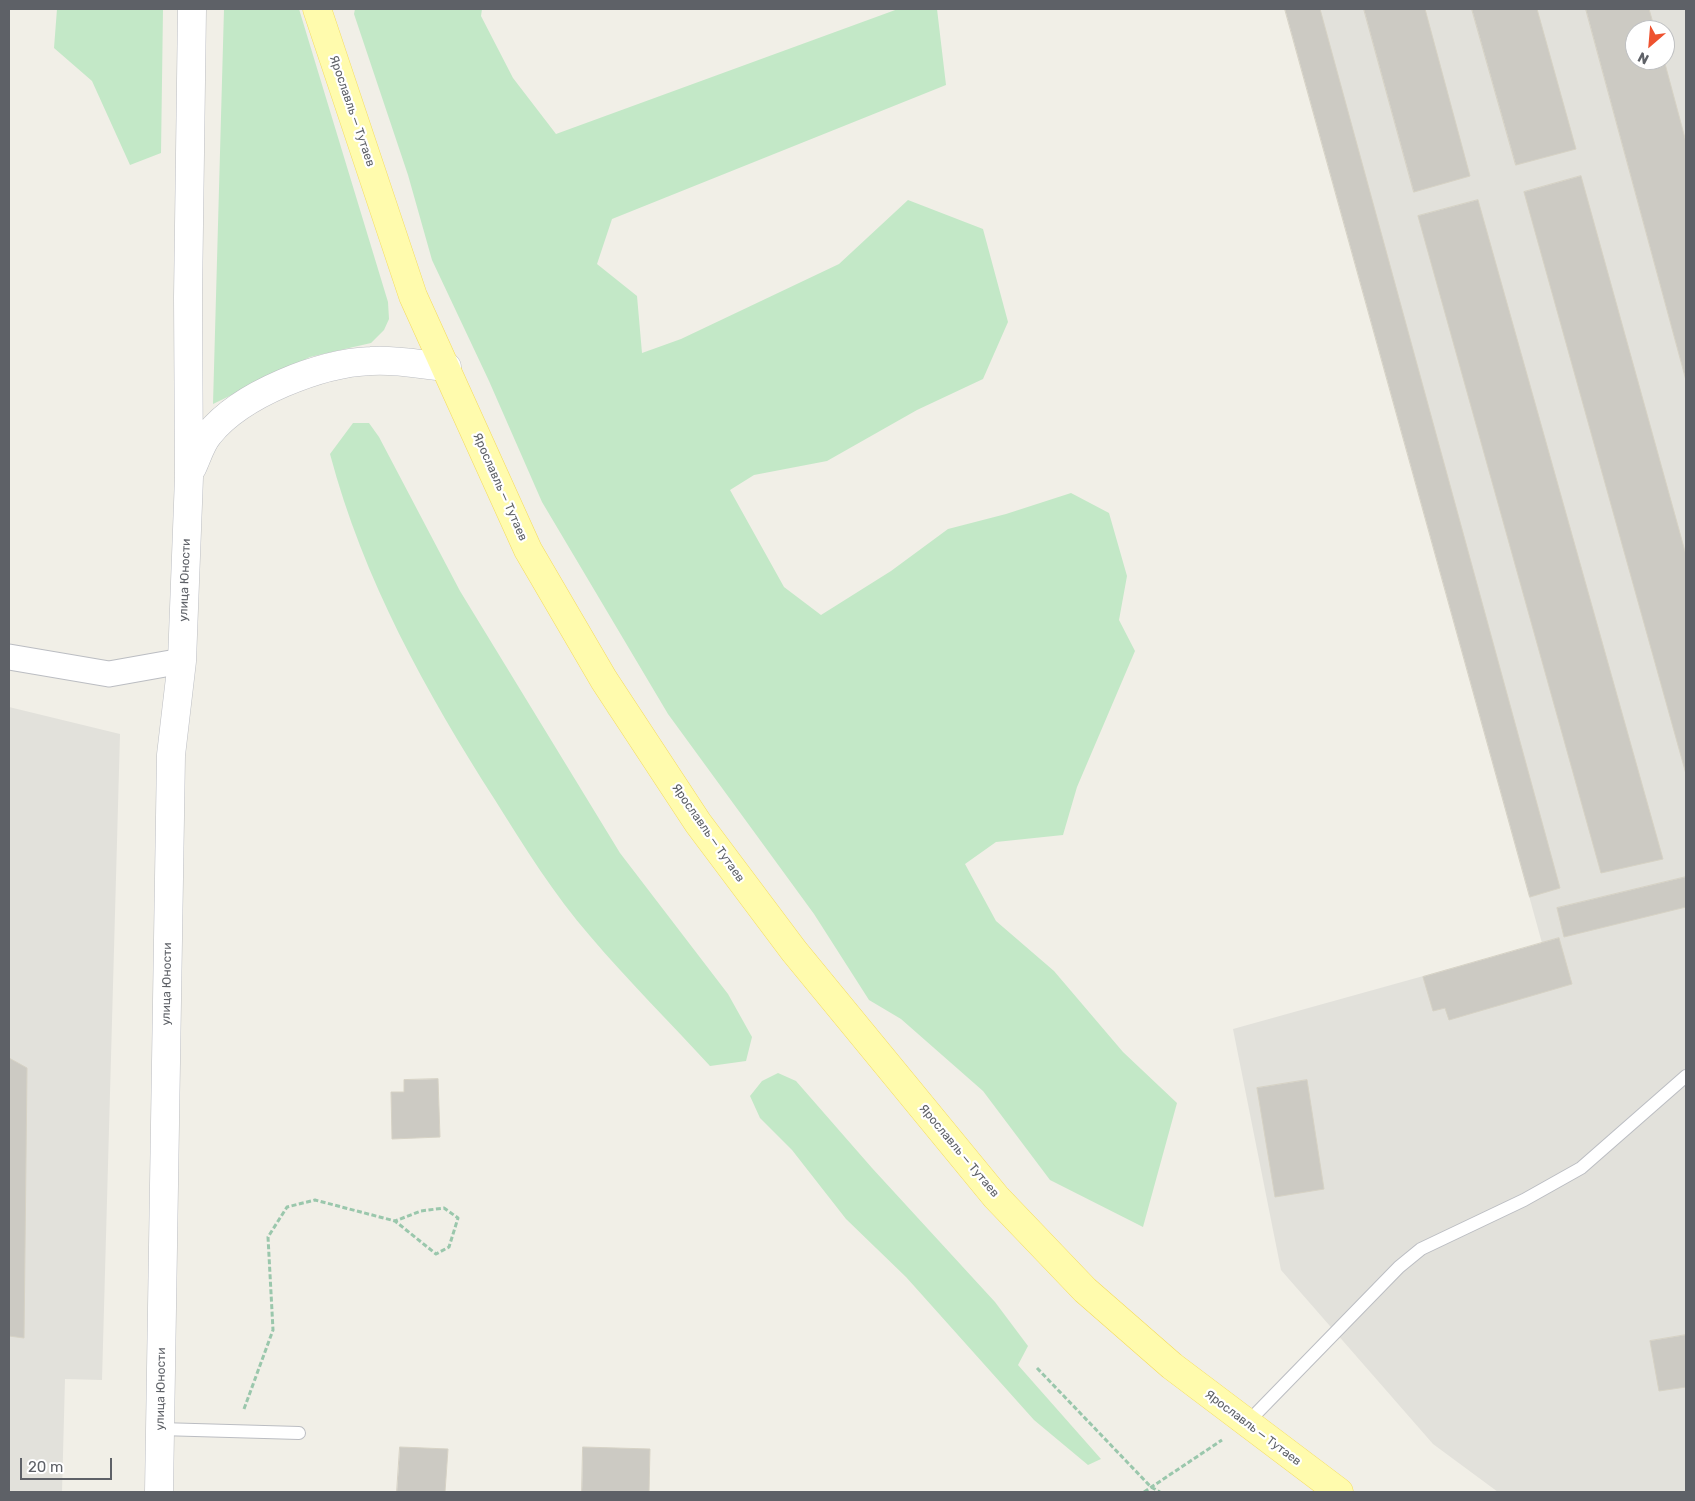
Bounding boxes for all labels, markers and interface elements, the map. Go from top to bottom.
north arrow [1625,20,1675,70]
text: N [1635,48,1652,68]
street label: Ярославль — Тутаев [326,54,378,168]
street label: Ярославль — Тутаев [470,431,530,543]
street label: улица Юности [176,538,194,622]
street label: Ярославль — Тутаев [669,781,747,885]
street label: улица Юности [159,942,175,1026]
street label: Ярославль — Тутаев [916,1102,1002,1200]
street label: улица Юности [153,1347,169,1431]
street label: Ярославль — Тутаев [1202,1387,1304,1469]
scale bar [22,1448,115,1480]
text: 20 m [28,1458,63,1476]

